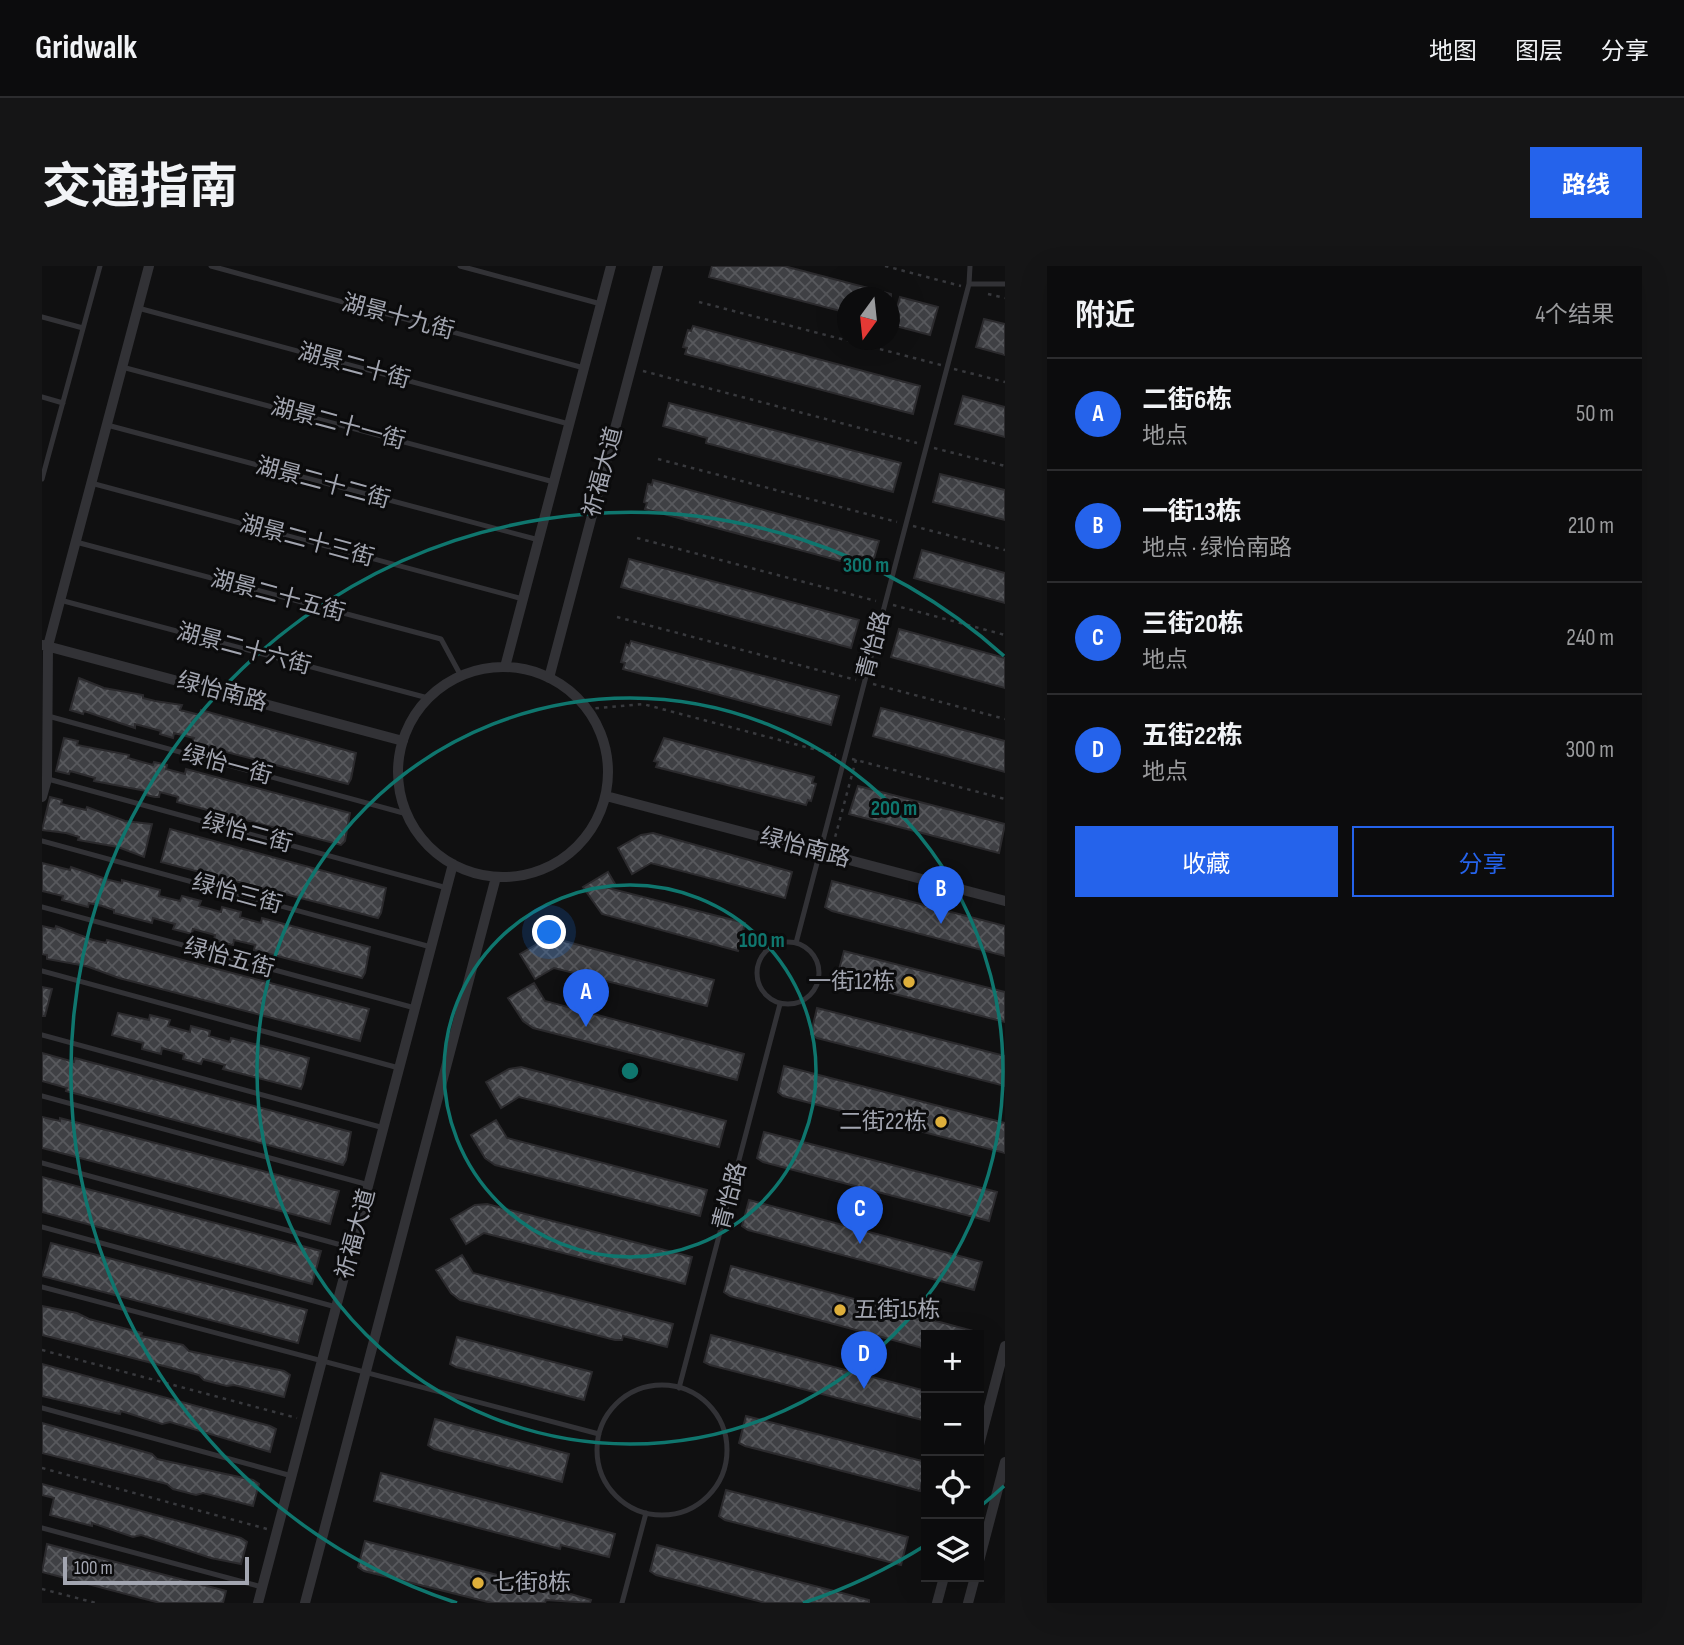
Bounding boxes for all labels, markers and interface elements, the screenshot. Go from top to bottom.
text: Gridwalk [35,28,137,68]
text: 地图 [1429,37,1477,66]
text: 图层 [1515,37,1563,66]
text: 分享 [1601,37,1649,66]
button: 路线 [1530,147,1642,218]
text: 交通指南 [42,159,238,218]
north arrow [837,287,900,350]
street label: 湖景十九街 [339,289,457,345]
text: 附近 [1075,298,1135,334]
text: 4个结果 [1535,301,1614,329]
street label: 湖景二十街 [295,338,413,394]
text: 二街6栋 [1142,385,1232,416]
street label: 湖景二十一街 [268,393,408,455]
text: A [1093,400,1103,428]
text: 50 m [1576,400,1614,428]
text: 地点 [1142,422,1188,450]
street label: 祈福大道 [578,424,628,520]
street label: 湖景二十二街 [253,452,393,514]
text: 一街13栋 [1142,497,1242,528]
street label: 湖景二十三街 [237,510,377,572]
text: B [1093,512,1103,540]
text: 210 m [1568,512,1614,540]
text: 地点 · 绿怡南路 [1142,534,1292,562]
text: 300 m [843,553,889,578]
street label: 湖景二十五街 [208,565,348,627]
street label: 青怡路 [852,608,896,682]
text: 三街20栋 [1142,609,1244,640]
street label: 湖景二十六街 [174,618,314,680]
text: C [1092,624,1104,652]
text: 240 m [1566,624,1614,652]
text: 地点 [1142,646,1188,674]
street label: 绿怡南路 [174,667,270,717]
text: 五街22栋 [1142,721,1243,752]
text: D [1092,736,1104,764]
text: 300 m [1565,736,1614,764]
street label: 绿怡一街 [179,740,275,790]
text: 地点 [1142,758,1188,786]
text: 200 m [871,796,917,821]
street label: 绿怡二街 [199,808,295,858]
street label: 绿怡南路 [757,823,853,873]
button: 收藏 [1075,826,1338,897]
button: 分享 [1352,826,1614,897]
pin: B [918,866,964,924]
street label: 绿怡三街 [189,869,285,919]
your location [532,915,566,949]
text: 100 m [739,928,785,953]
street label: 绿怡五街 [181,933,277,983]
place label: 一街12栋 [808,968,895,996]
pin: A [563,969,609,1027]
marker: 一街12栋 [901,974,917,990]
centre of rings [618,1059,642,1083]
place label: 二街22栋 [839,1108,927,1136]
marker: 二街22栋 [933,1114,949,1130]
street label: 青怡路 [708,1159,752,1233]
street label: 祈福大道 [331,1186,381,1282]
pin: C [837,1186,883,1244]
place label: 五街15栋 [854,1296,940,1324]
marker: 五街15栋 [832,1302,848,1318]
map controls [921,1330,984,1582]
button: + [921,1330,984,1393]
pin: D [841,1331,887,1389]
button: − [921,1393,984,1456]
button: locate [921,1456,984,1519]
button: layers [921,1519,984,1582]
scale bar [63,1554,248,1586]
text: 100 m [74,1557,113,1580]
place label: 七街8栋 [492,1569,571,1597]
marker: 七街8栋 [470,1575,486,1591]

